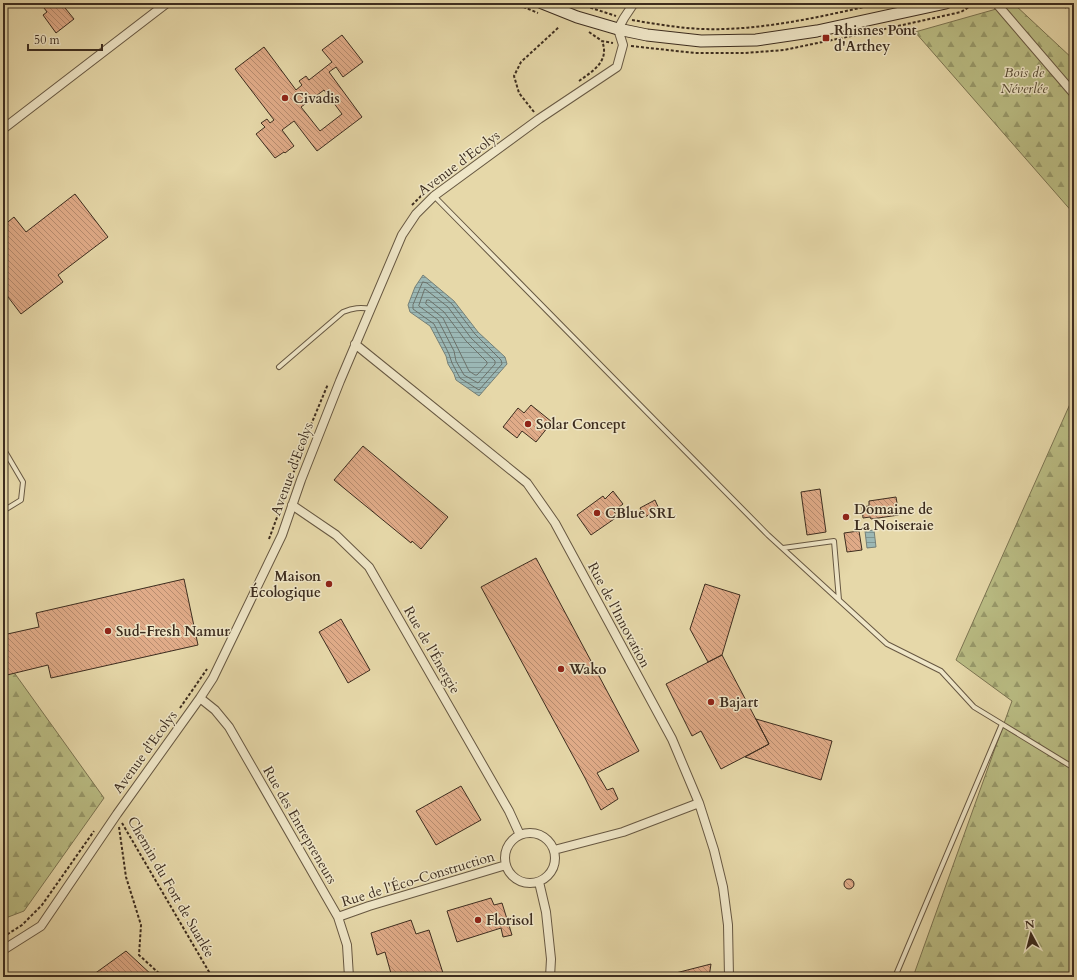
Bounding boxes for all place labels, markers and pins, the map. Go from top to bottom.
place label: Rhisnes Pont d'Arthey [834,21,916,56]
marker: Rhisnes Pont d'Arthey [821,33,831,43]
place label: Civadis [293,89,340,108]
marker: Civadis [280,93,290,103]
place label: Solar Concept [536,415,626,434]
marker: Solar Concept [523,419,533,429]
place label: Domaine de La Noiseraie [854,500,934,535]
place label: CBlue SRL [605,504,676,523]
marker: CBlue SRL [592,508,602,518]
marker: Domaine de La Noiseraie [841,512,851,522]
place label: Maison Écologique [250,567,321,602]
marker: Maison Écologique [324,579,334,589]
place label: Sud-Fresh Namur [116,622,230,641]
marker: Sud-Fresh Namur [103,626,113,636]
place label: Wako [568,660,606,679]
marker: Wako [556,664,566,674]
place label: Bajart [719,693,758,712]
marker: Bajart [706,697,716,707]
place label: Florisol [486,911,533,930]
marker: Florisol [473,915,483,925]

